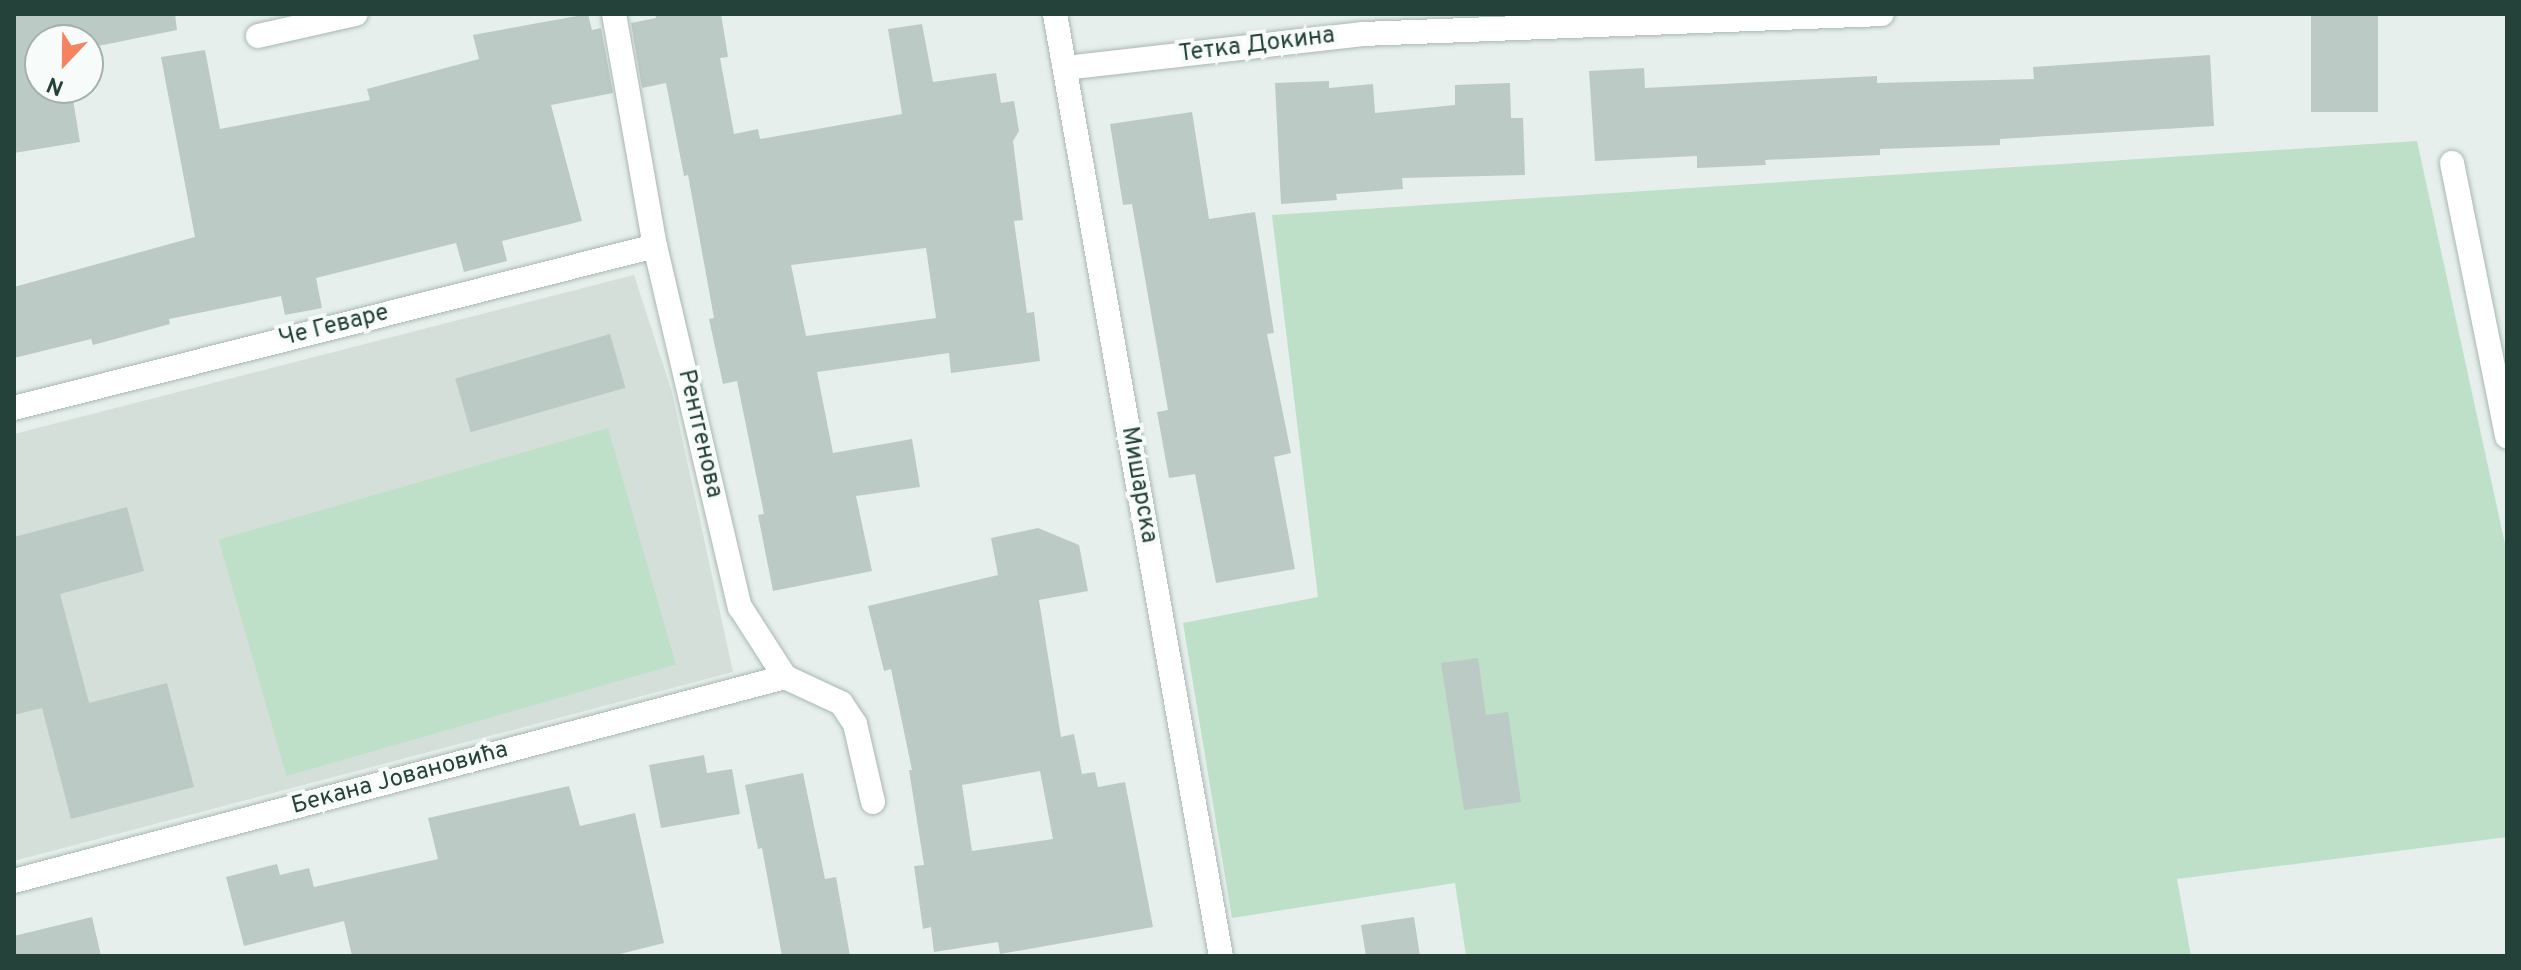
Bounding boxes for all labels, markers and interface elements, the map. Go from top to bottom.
street label: Тетка Докина [1177,22,1337,70]
north arrow [24,24,104,104]
text: N [43,69,68,100]
street label: Че Геваре [276,299,392,355]
street label: Рентгенова [670,367,728,501]
street label: Мишарска [1114,424,1162,546]
street label: Бекана Јовановића [289,736,511,822]

